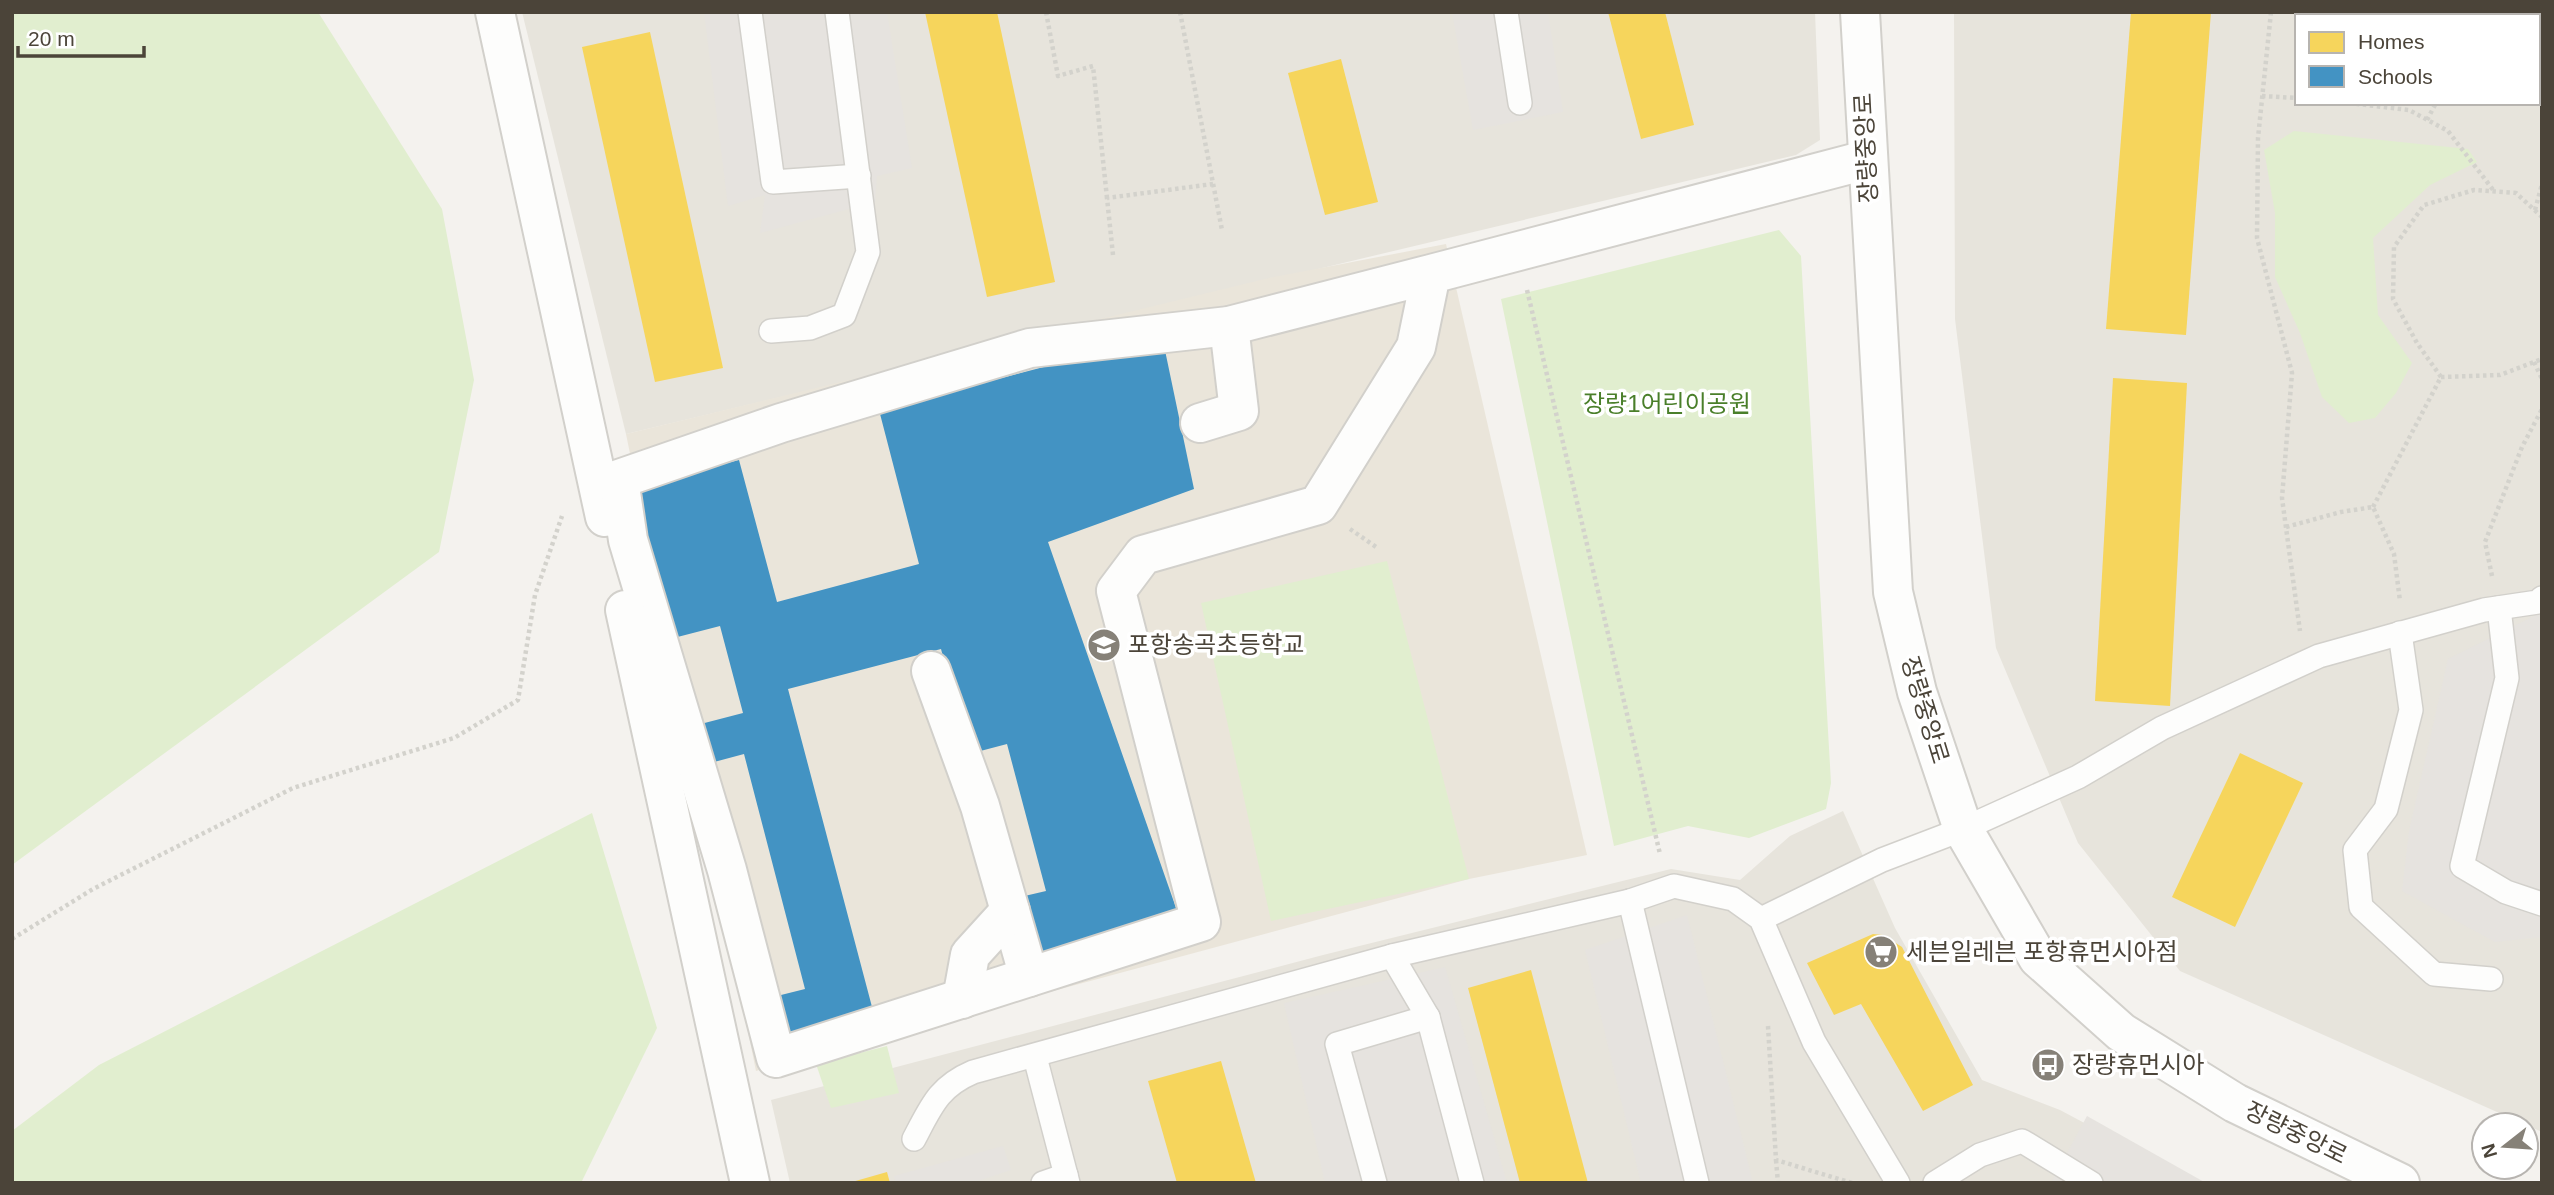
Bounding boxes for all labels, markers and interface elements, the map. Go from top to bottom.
scale bar [18,14,144,58]
legend [2295,14,2540,105]
text: 20 m [28,27,75,50]
text: Homes [2358,30,2425,53]
text: Schools [2358,65,2433,88]
street label: 장량중앙로 [1849,92,1882,204]
park label: 장량1어린이공원 [1583,390,1751,417]
school or university icon: 포항송곡초등학교 [1085,626,1123,664]
place label: 포항송곡초등학교 [1128,631,1305,658]
street label: 장량중앙로 [1896,653,1955,767]
supermarket icon: 세븐일레븐 포항휴먼시아점 [1862,933,1900,971]
place label: 세븐일레븐 포항휴먼시아점 [1906,938,2178,965]
bus stop icon: 장량휴먼시아 [2029,1046,2067,1084]
place label: 장량휴먼시아 [2072,1051,2204,1078]
street label: 장량중앙로 [2241,1096,2352,1169]
north arrow [2470,1111,2540,1181]
text: N [2477,1141,2501,1160]

